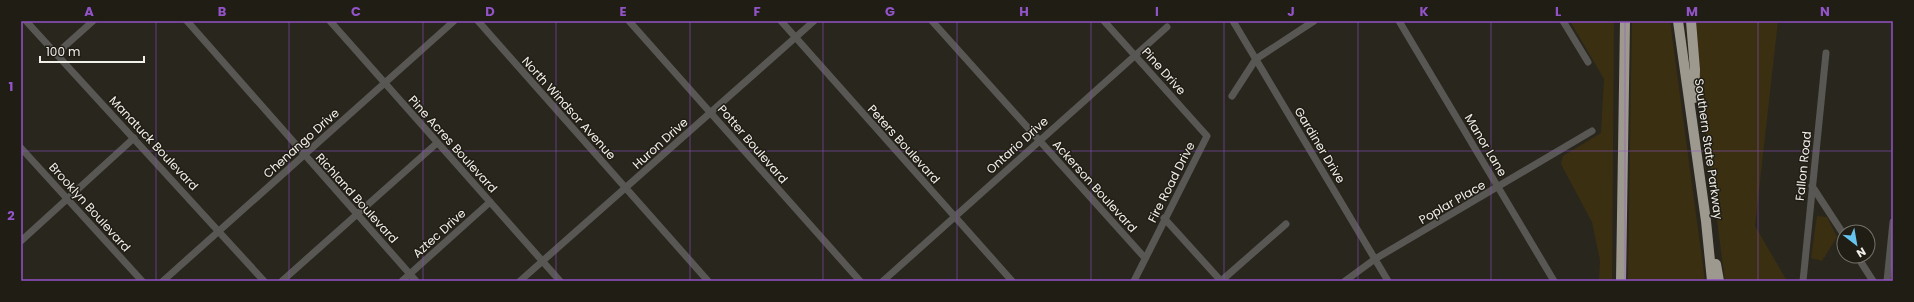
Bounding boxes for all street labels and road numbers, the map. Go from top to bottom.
street label: Pine Drive [1138,44,1190,98]
street label: North Windsor Avenue [518,53,620,163]
street label: Southern State Parkway [1691,77,1727,221]
street label: Manatuck Boulevard [106,92,202,194]
street label: Pine Acres Boulevard [405,92,501,196]
street label: Potter Boulevard [714,101,792,187]
street label: Peters Boulevard [864,101,944,187]
street label: Chenango Drive [259,104,343,182]
street label: Gardiner Drive [1291,104,1349,186]
street label: Manor Lane [1461,111,1511,179]
street label: Ontario Drive [982,113,1052,177]
street label: Huron Drive [629,114,691,172]
street label: Fallon Road [1791,130,1815,202]
street label: Ackerson Boulevard [1049,136,1141,236]
street label: Fire Road Drive [1143,139,1199,225]
street label: Richland Boulevard [312,149,402,247]
street label: Brooklyn Boulevard [45,159,135,255]
street label: Poplar Place [1416,176,1488,228]
street label: Aztec Drive [409,205,469,261]

